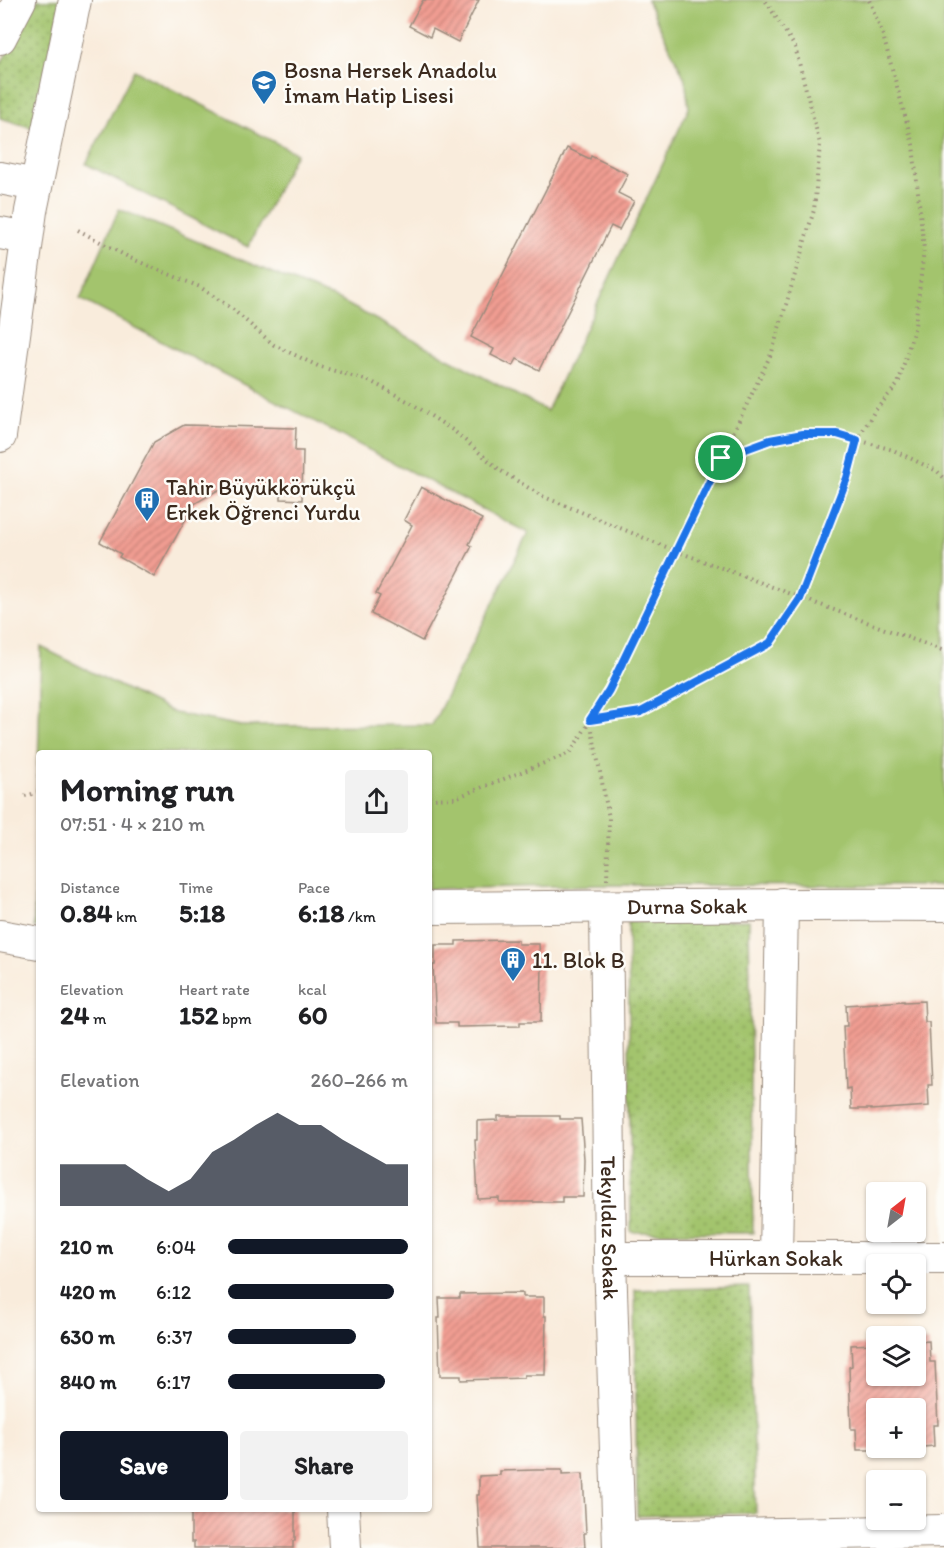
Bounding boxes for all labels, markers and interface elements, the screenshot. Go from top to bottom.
place label: Bosna Hersek Anadolu İmam Hatip Lisesi [284,57,497,109]
school or university icon: Bosna Hersek Anadolu İmam Hatip Lisesi [249,68,279,106]
pin [695,432,746,483]
icon: arrive [704,441,737,474]
place label: Tahir Büyükkörükçü Erkek Öğrenci Yurdu [166,474,360,526]
building icon: Tahir Büyükkörükçü Erkek Öğrenci Yurdu [132,485,162,523]
text: Morning run [60,770,235,809]
button: share [345,770,408,833]
text: 07:51 · 4 × 210 m [60,812,205,836]
text: Distance [60,878,120,897]
text: Time [179,878,213,897]
text: Pace [298,878,330,897]
street label: Durna Sokak [627,892,748,920]
text: 0.84 [60,897,112,929]
text: 5:18 [179,897,225,929]
text: 6:18 [298,897,344,929]
text: km [112,907,137,926]
text: /km [344,907,376,926]
building icon: 11. Blok B [498,945,528,983]
place label: 11. Blok B [532,947,625,974]
text: Elevation [60,980,124,999]
text: Heart rate [179,980,250,999]
text: kcal [298,980,326,999]
text: 24 [60,999,89,1031]
text: 152 [179,999,218,1031]
text: 60 [298,999,328,1031]
text: m [89,1009,106,1028]
text: bpm [218,1009,252,1028]
text: Elevation [60,1068,139,1092]
text: 260–266 m [310,1068,408,1092]
street label: Tekyıldız Sokak [595,1156,624,1301]
north arrow [866,1182,926,1242]
map controls [866,1182,926,1530]
text: 210 m [60,1235,113,1259]
text: 6:04 [156,1235,196,1259]
street label: Hürkan Sokak [709,1245,843,1272]
button: locate [866,1254,926,1314]
text: 420 m [60,1280,116,1304]
text: 6:12 [156,1280,191,1304]
text: 630 m [60,1325,115,1349]
text: 6:37 [156,1325,192,1349]
button: layers [866,1326,926,1386]
text: 840 m [60,1370,117,1394]
text: 6:17 [156,1370,191,1394]
button: + [866,1398,926,1458]
button: Save [60,1431,228,1500]
button: Share [240,1431,408,1500]
button: − [866,1470,926,1530]

